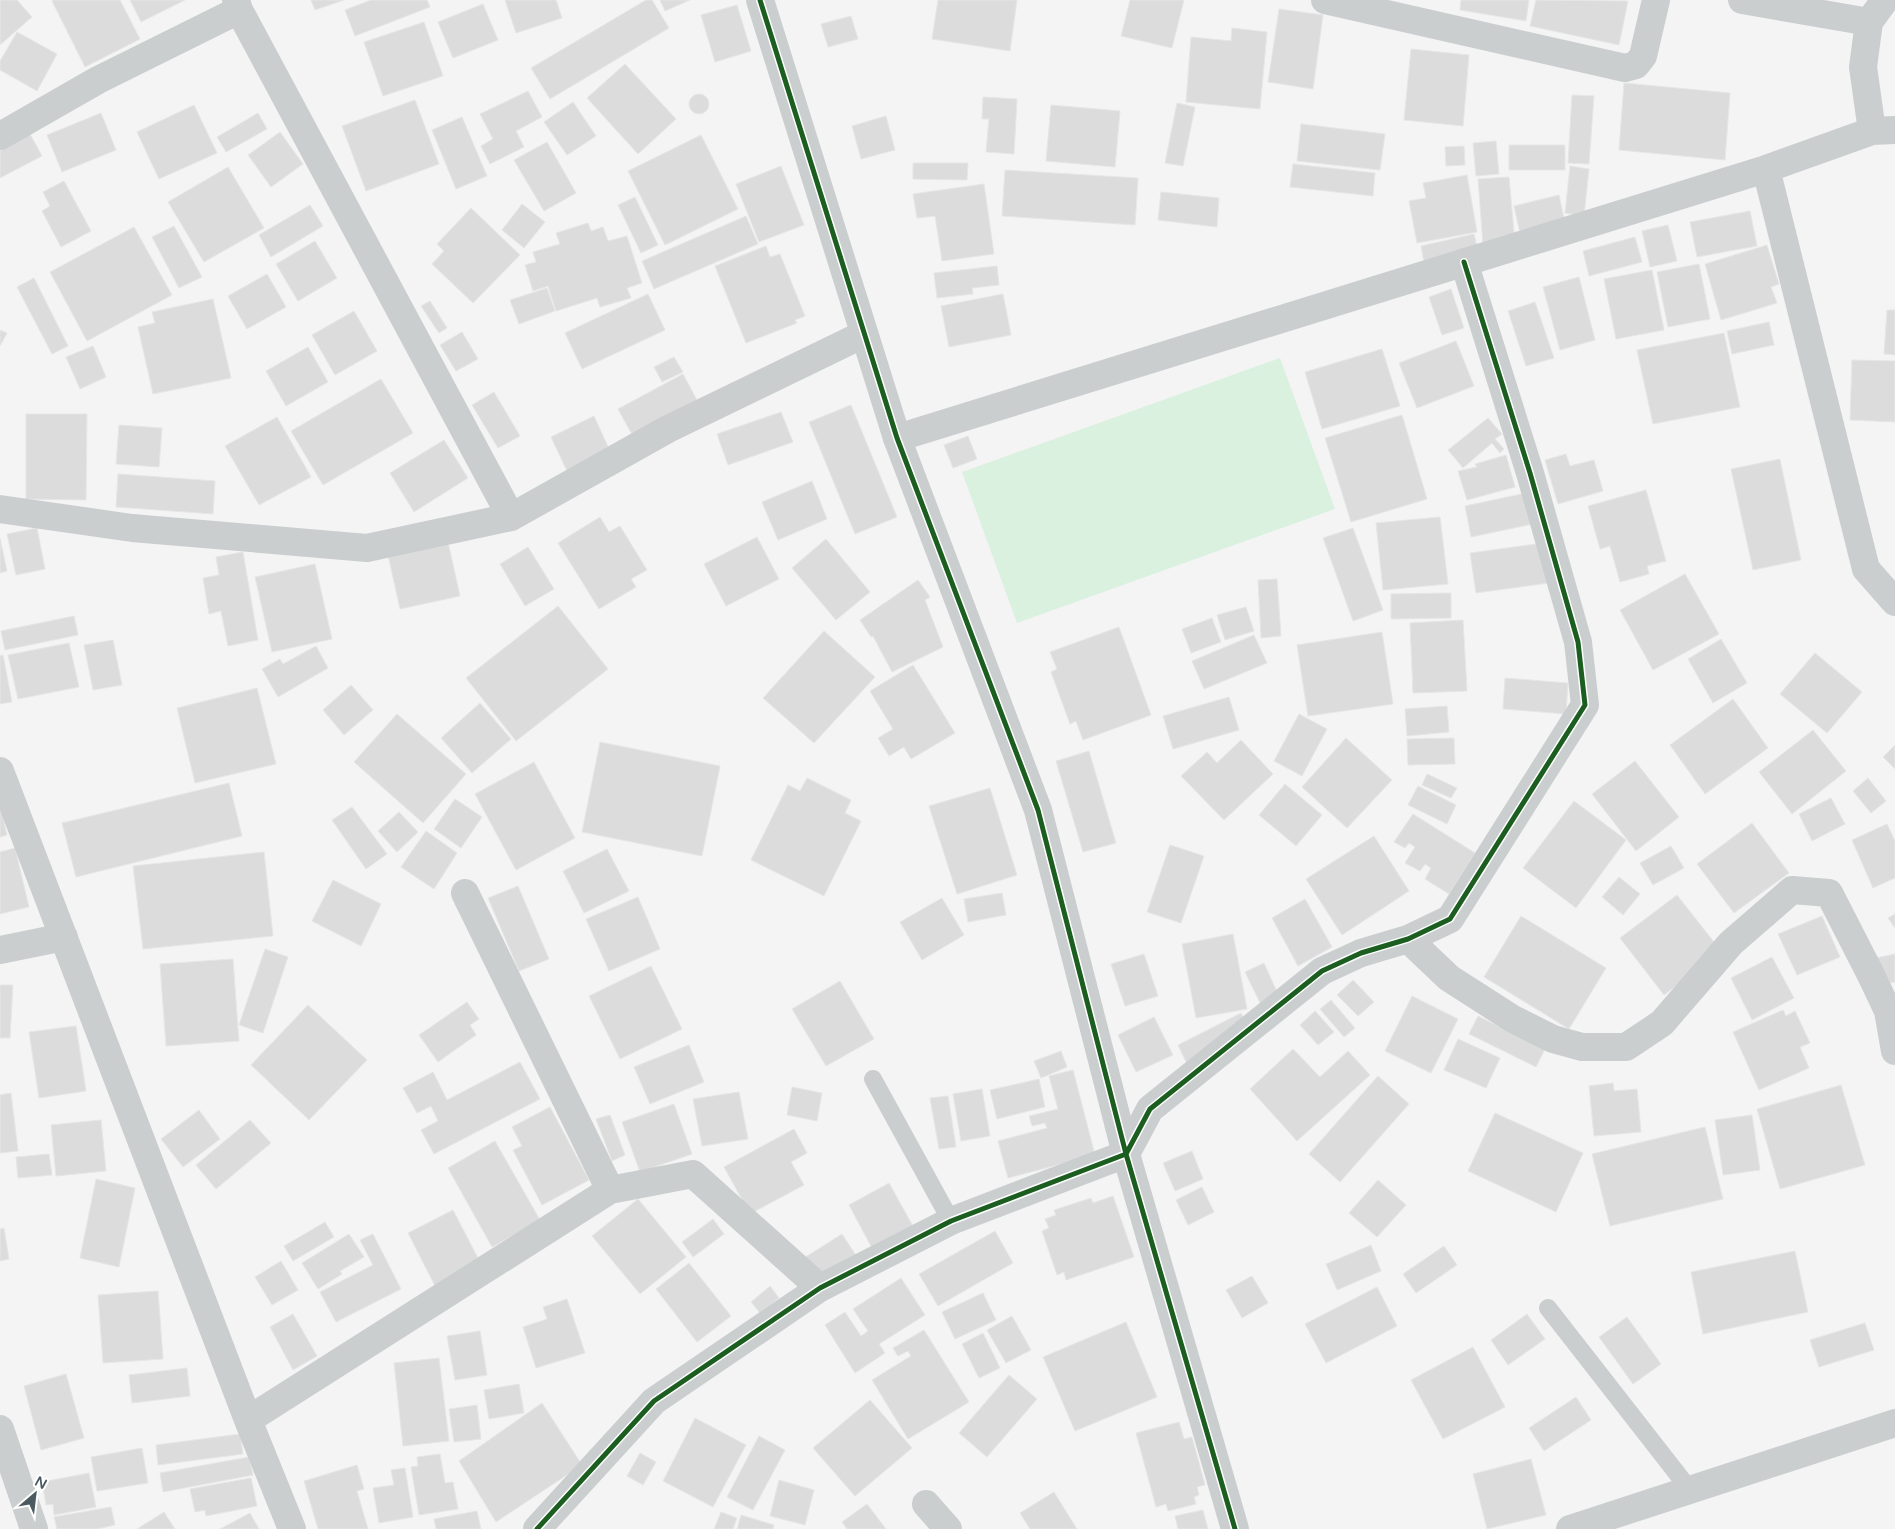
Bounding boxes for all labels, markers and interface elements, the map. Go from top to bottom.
north arrow [10,1469,60,1519]
text: N [32,1473,50,1493]

